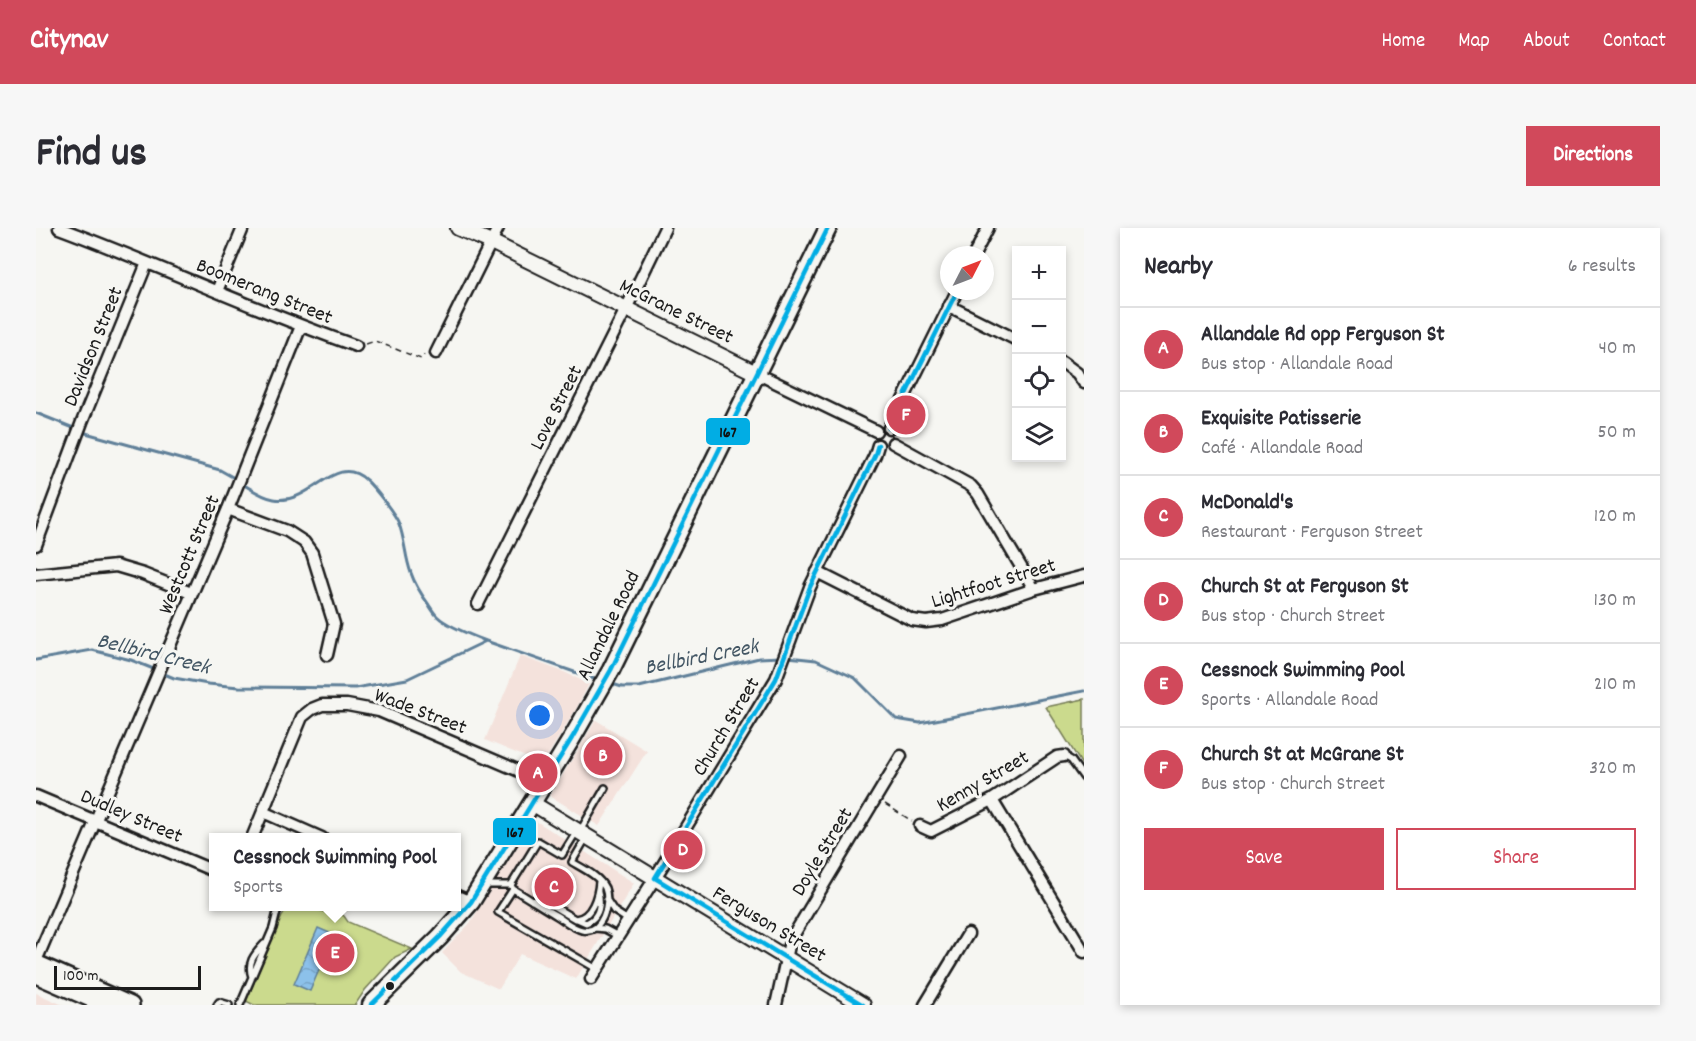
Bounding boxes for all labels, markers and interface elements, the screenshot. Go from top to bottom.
text: Citynav [30,22,108,62]
text: Home [1381,27,1425,57]
text: Map [1458,27,1490,57]
text: About [1523,27,1570,57]
text: Contact [1603,27,1666,57]
text: Find us [36,126,147,186]
button: Directions [1526,126,1660,186]
north arrow [940,246,994,300]
map controls [1012,246,1066,462]
button: + [1012,246,1066,300]
text: Nearby [1144,249,1212,286]
street label: Boomerang Street [191,252,337,334]
text: 6 results [1568,253,1636,281]
street label: McGrane Street [613,272,738,353]
street label: Davidson Street [57,282,133,412]
button: − [1012,300,1066,354]
text: Allandale Rd opp Ferguson St [1201,320,1445,351]
text: A [1158,335,1169,363]
text: 40 m [1598,335,1636,363]
text: Bus stop · Allandale Road [1201,351,1393,379]
button: locate [1012,354,1066,408]
street label: Love Street [523,360,592,456]
pin: F [886,392,926,438]
text: Exquisite Patisserie [1201,404,1361,435]
button: layers [1012,408,1066,462]
line badge: 167 [705,417,751,446]
text: B [1159,419,1168,447]
text: 50 m [1598,419,1636,447]
text: 167 [719,422,737,445]
text: Café · Allandale Road [1201,435,1363,463]
text: McDonald's [1201,488,1294,519]
street label: Westcott Street [152,491,229,619]
text: C [1159,503,1168,531]
text: 120 m [1594,503,1636,531]
text: Restaurant · Ferguson Street [1201,519,1423,547]
street label: Lightfoot Street [928,552,1060,618]
street label: Allandale Road [570,566,649,686]
text: Church St at Ferguson St [1201,572,1409,603]
text: D [1158,587,1169,615]
text: 130 m [1594,587,1636,615]
text: Bus stop · Church Street [1201,603,1385,631]
water label: Bellbird Creek [94,626,215,685]
water label: Bellbird Creek [642,632,763,685]
text: Cessnock Swimming Pool [1201,656,1405,687]
text: E [1159,671,1168,699]
text: 210 m [1594,671,1636,699]
street label: Church Street [686,672,769,783]
street label: Wade Street [369,681,471,744]
text: Sports · Allandale Road [1201,687,1378,715]
your location [525,701,554,730]
pin: B [584,734,622,778]
text: Church St at McGrane St [1201,740,1404,771]
street label: Kenny Street [932,744,1036,821]
pin: A [518,750,558,796]
text: F [1159,755,1168,783]
text: 320 m [1589,755,1636,783]
text: Bus stop · Church Street [1201,771,1385,799]
street label: Dudley Street [75,783,187,853]
street label: Doyle Street [785,802,862,903]
line badge: 167 [492,817,537,846]
text: 167 [506,822,524,845]
pin: D [664,828,702,872]
button: Save [1144,828,1384,890]
button: Share [1396,828,1636,890]
popup [209,833,461,911]
text: Cessnock Swimming Pool [233,843,437,874]
pin: C [534,864,574,910]
text: Sports [233,874,283,902]
street label: Ferguson Street [706,880,831,972]
pin: E [316,930,354,976]
scale bar [54,963,201,990]
text: 100 m [63,965,99,988]
unlabelled marker [384,980,396,992]

